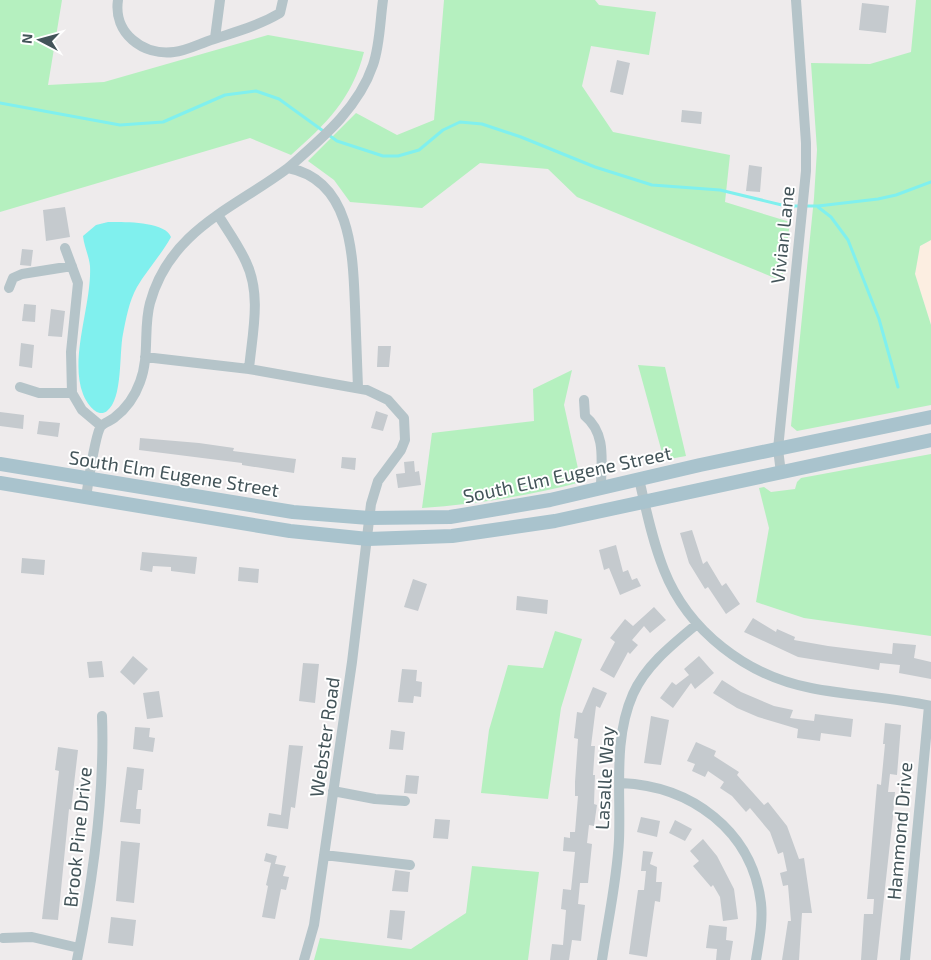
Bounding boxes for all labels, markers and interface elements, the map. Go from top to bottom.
north arrow [15,15,65,65]
text: N [18,33,36,45]
street label: Vivian Lane [765,185,799,285]
street label: South Elm Eugene Street [461,441,673,507]
street label: South Elm Eugene Street [67,445,281,501]
street label: Webster Road [304,675,344,799]
street label: Lasalle Way [590,725,618,831]
street label: Hammond Drive [882,761,916,901]
street label: Brook Pine Drive [58,766,96,908]

